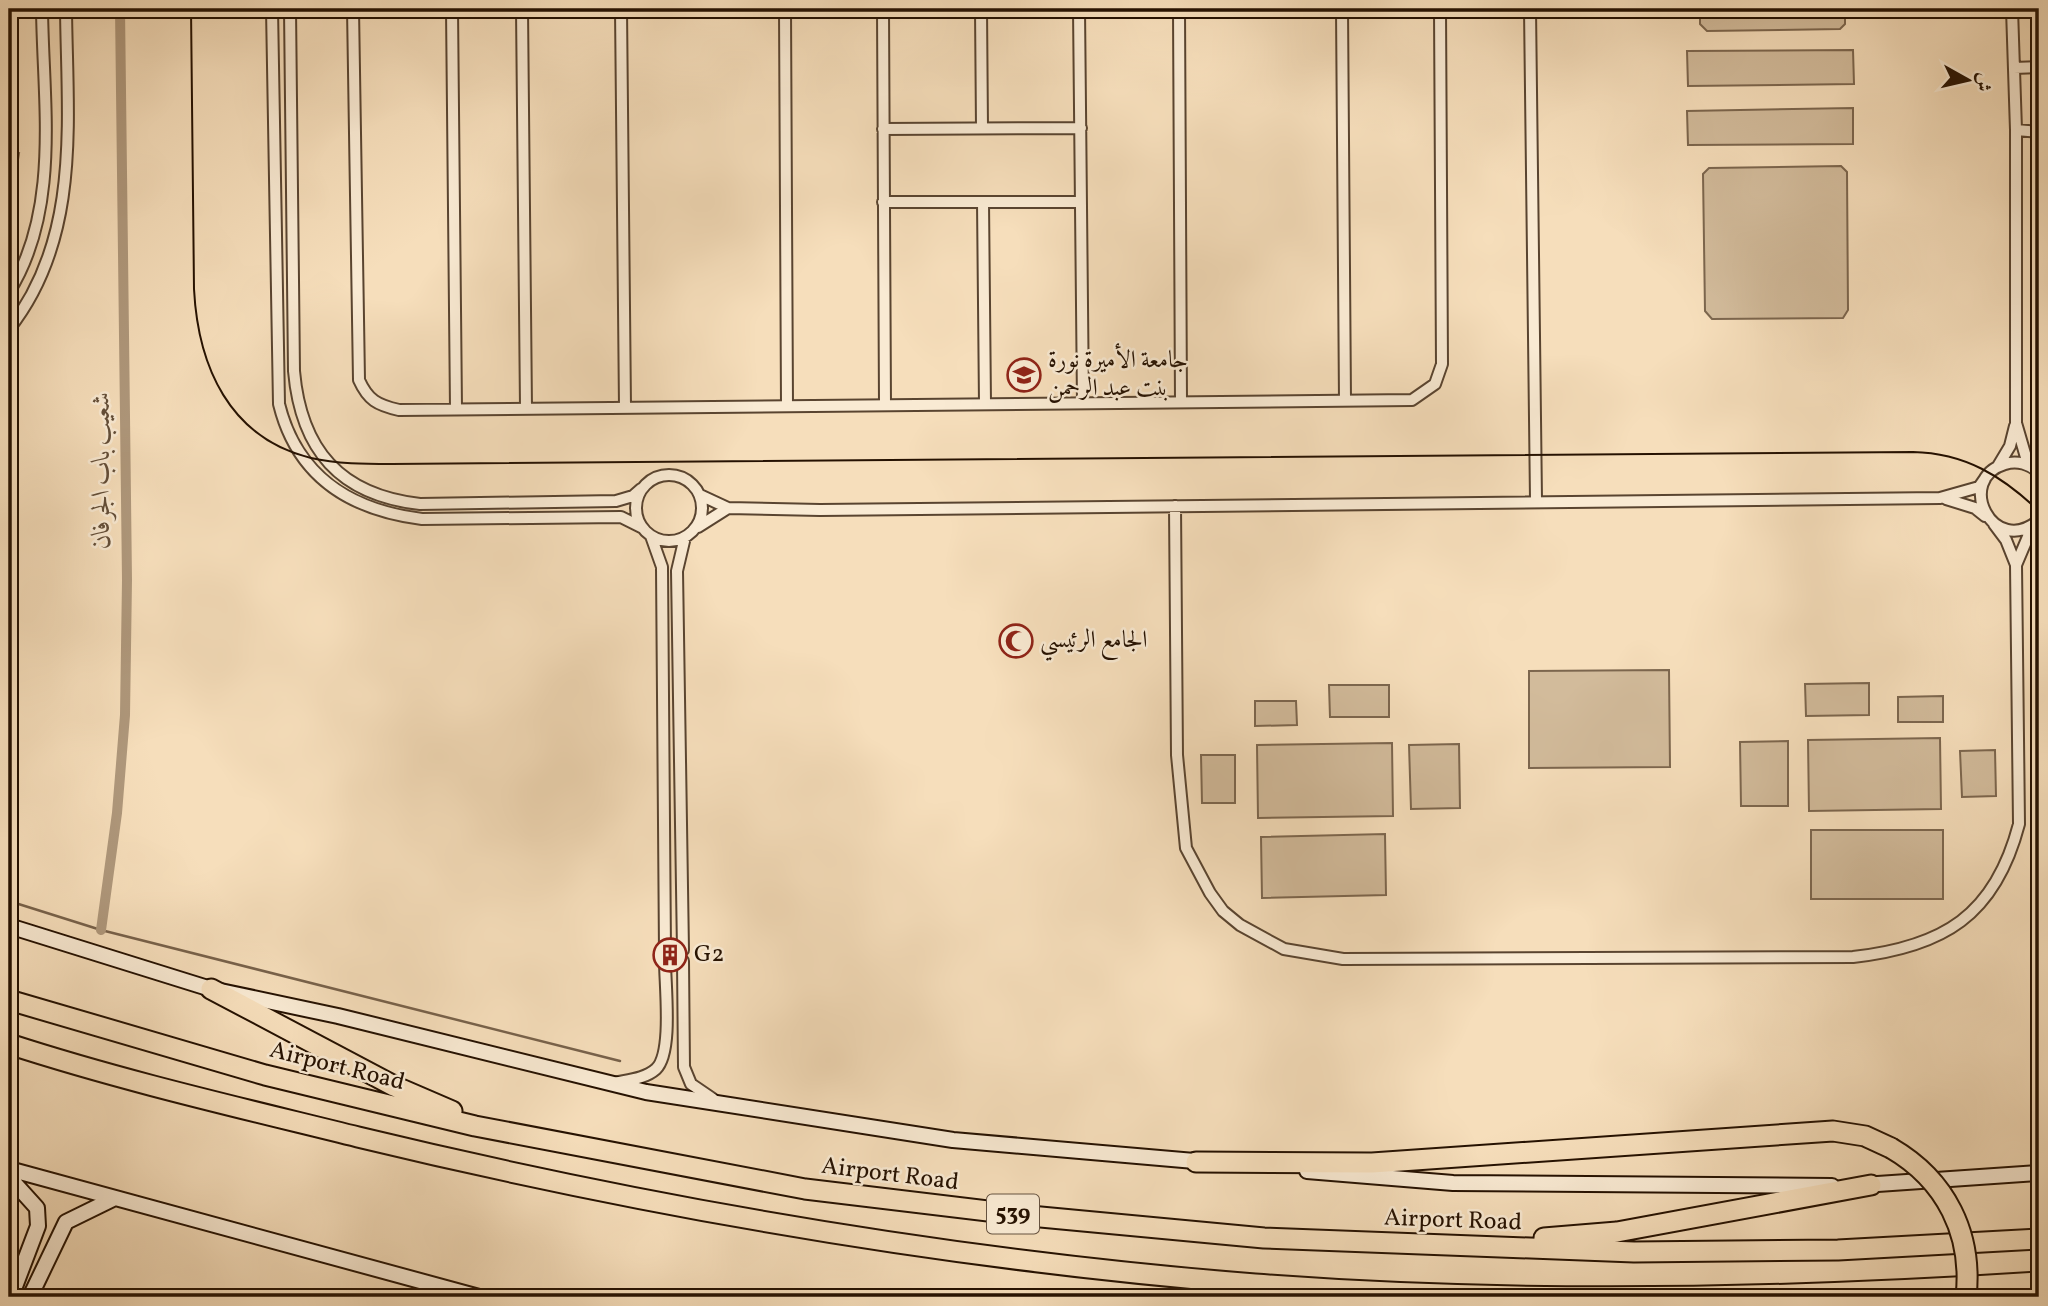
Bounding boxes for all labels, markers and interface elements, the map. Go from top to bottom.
north arrow [1932,46,2002,116]
text: ش [1969,71,1997,93]
place label: جامعة الأميرة نورة بنت عبد الرحمن [1048,343,1188,406]
school or university icon: جامعة الأميرة نورة بنت عبد الرحمن [1005,356,1043,394]
water label: شعيب باب الجرفان [84,391,120,549]
mosque icon: الجامع الرئيسي [997,622,1035,660]
place label: الجامع الرئيسي [1040,624,1148,661]
building icon: G2 [651,936,689,974]
place label: G2 [694,938,724,972]
street label: Airport Road [266,1034,408,1100]
street label: Airport Road [819,1150,961,1200]
road number: 539 [987,1194,1039,1233]
street label: Airport Road [1383,1202,1523,1240]

